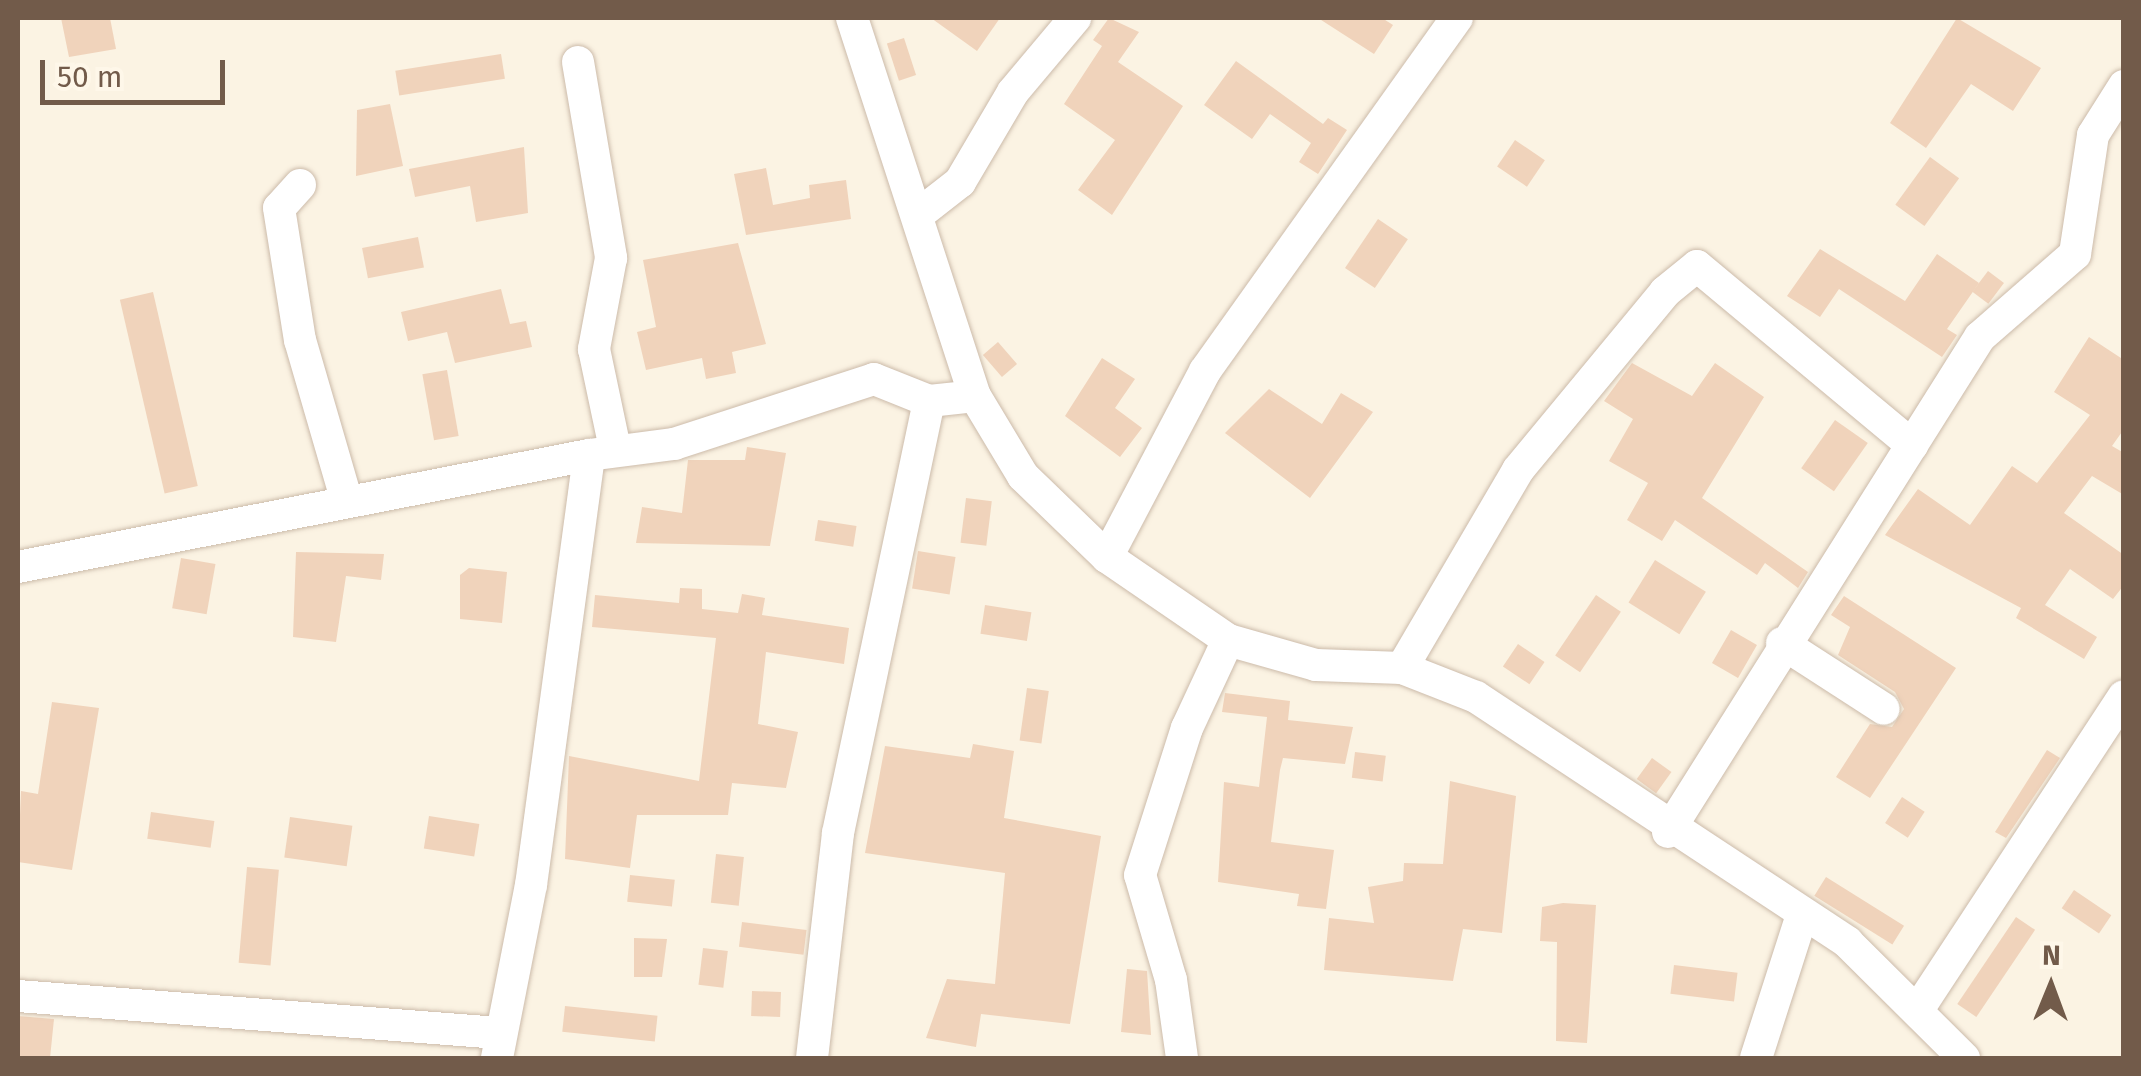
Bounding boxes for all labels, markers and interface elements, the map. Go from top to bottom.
scale bar [45,40,230,102]
text: 50 m [57,59,122,95]
north arrow [2001,936,2101,1036]
text: N [2042,939,2061,972]

